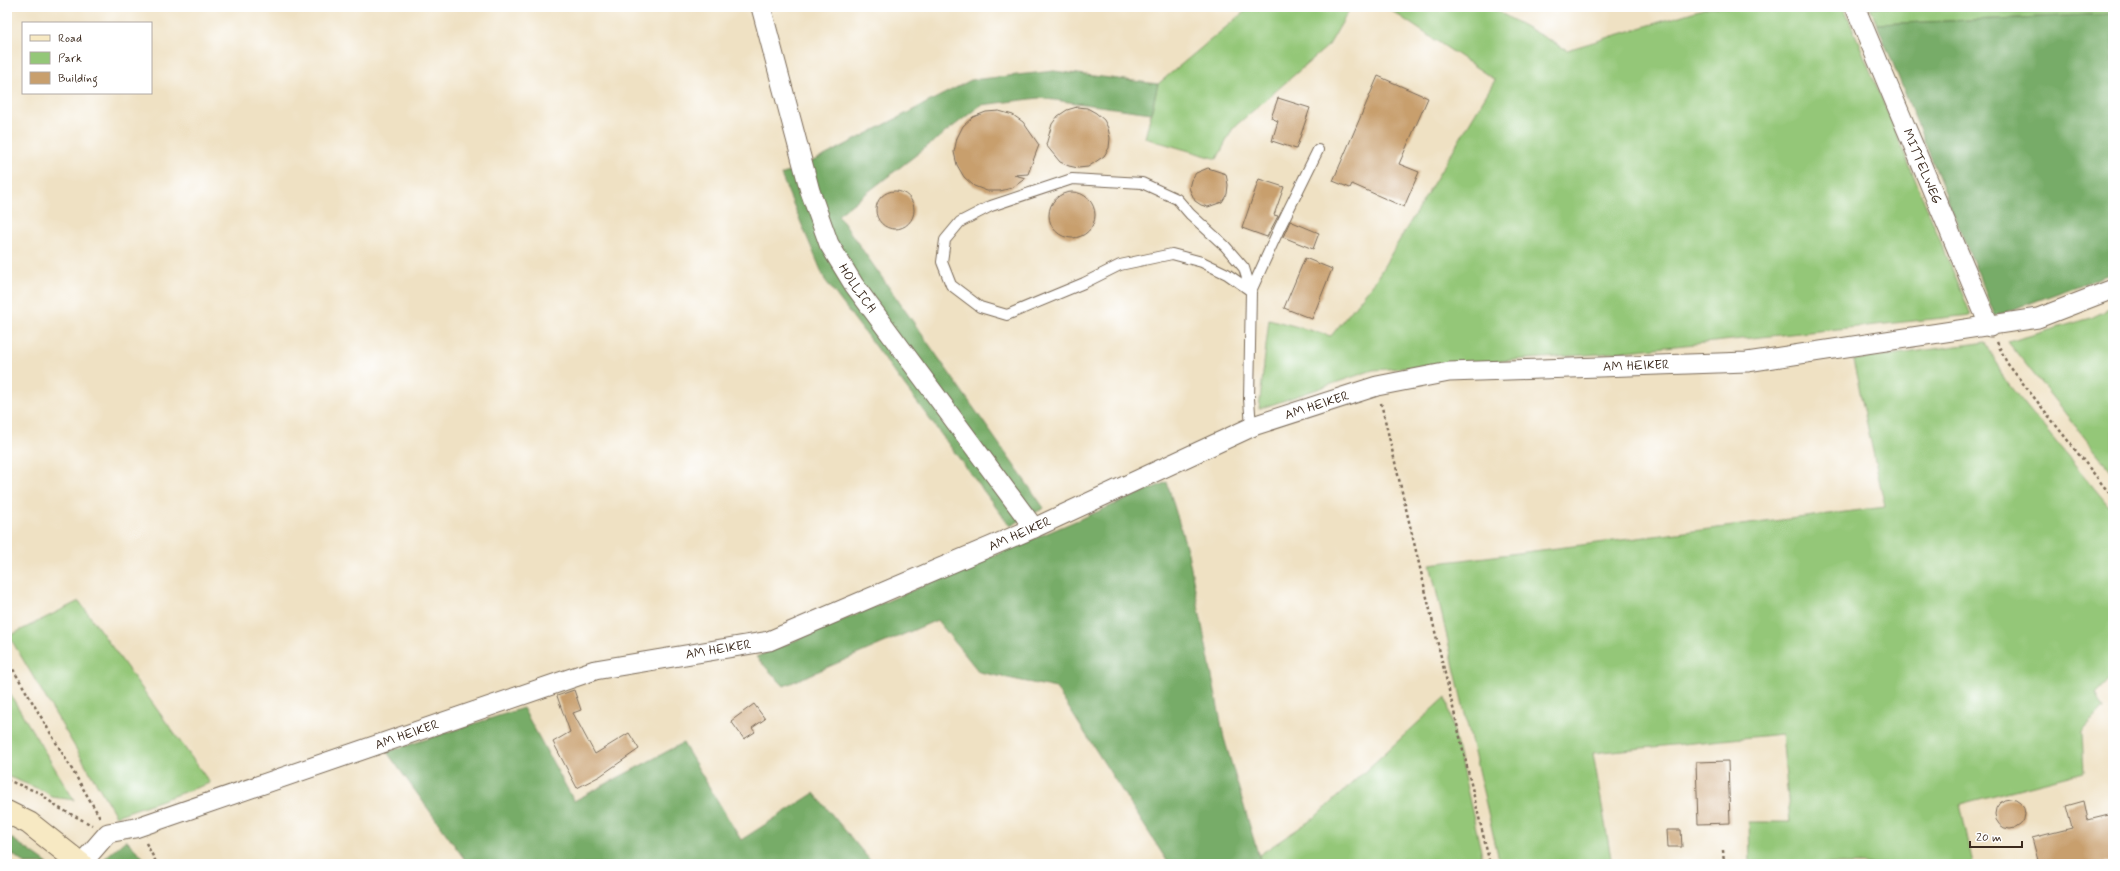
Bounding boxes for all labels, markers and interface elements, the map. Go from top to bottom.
legend [22,22,152,94]
text: Road [58,31,82,47]
text: Park [58,51,82,67]
text: Building [58,71,98,88]
street label: MITTELWEG [1899,126,1946,207]
street label: HOLLICH [834,260,880,316]
street label: AM HEIKER [1603,356,1670,375]
street label: AM HEIKER [1282,387,1351,424]
street label: AM HEIKER [986,513,1054,555]
street label: AM HEIKER [684,636,753,663]
street label: AM HEIKER [373,716,441,753]
scale bar [1970,823,2022,849]
text: 20 m [1976,830,2002,846]

